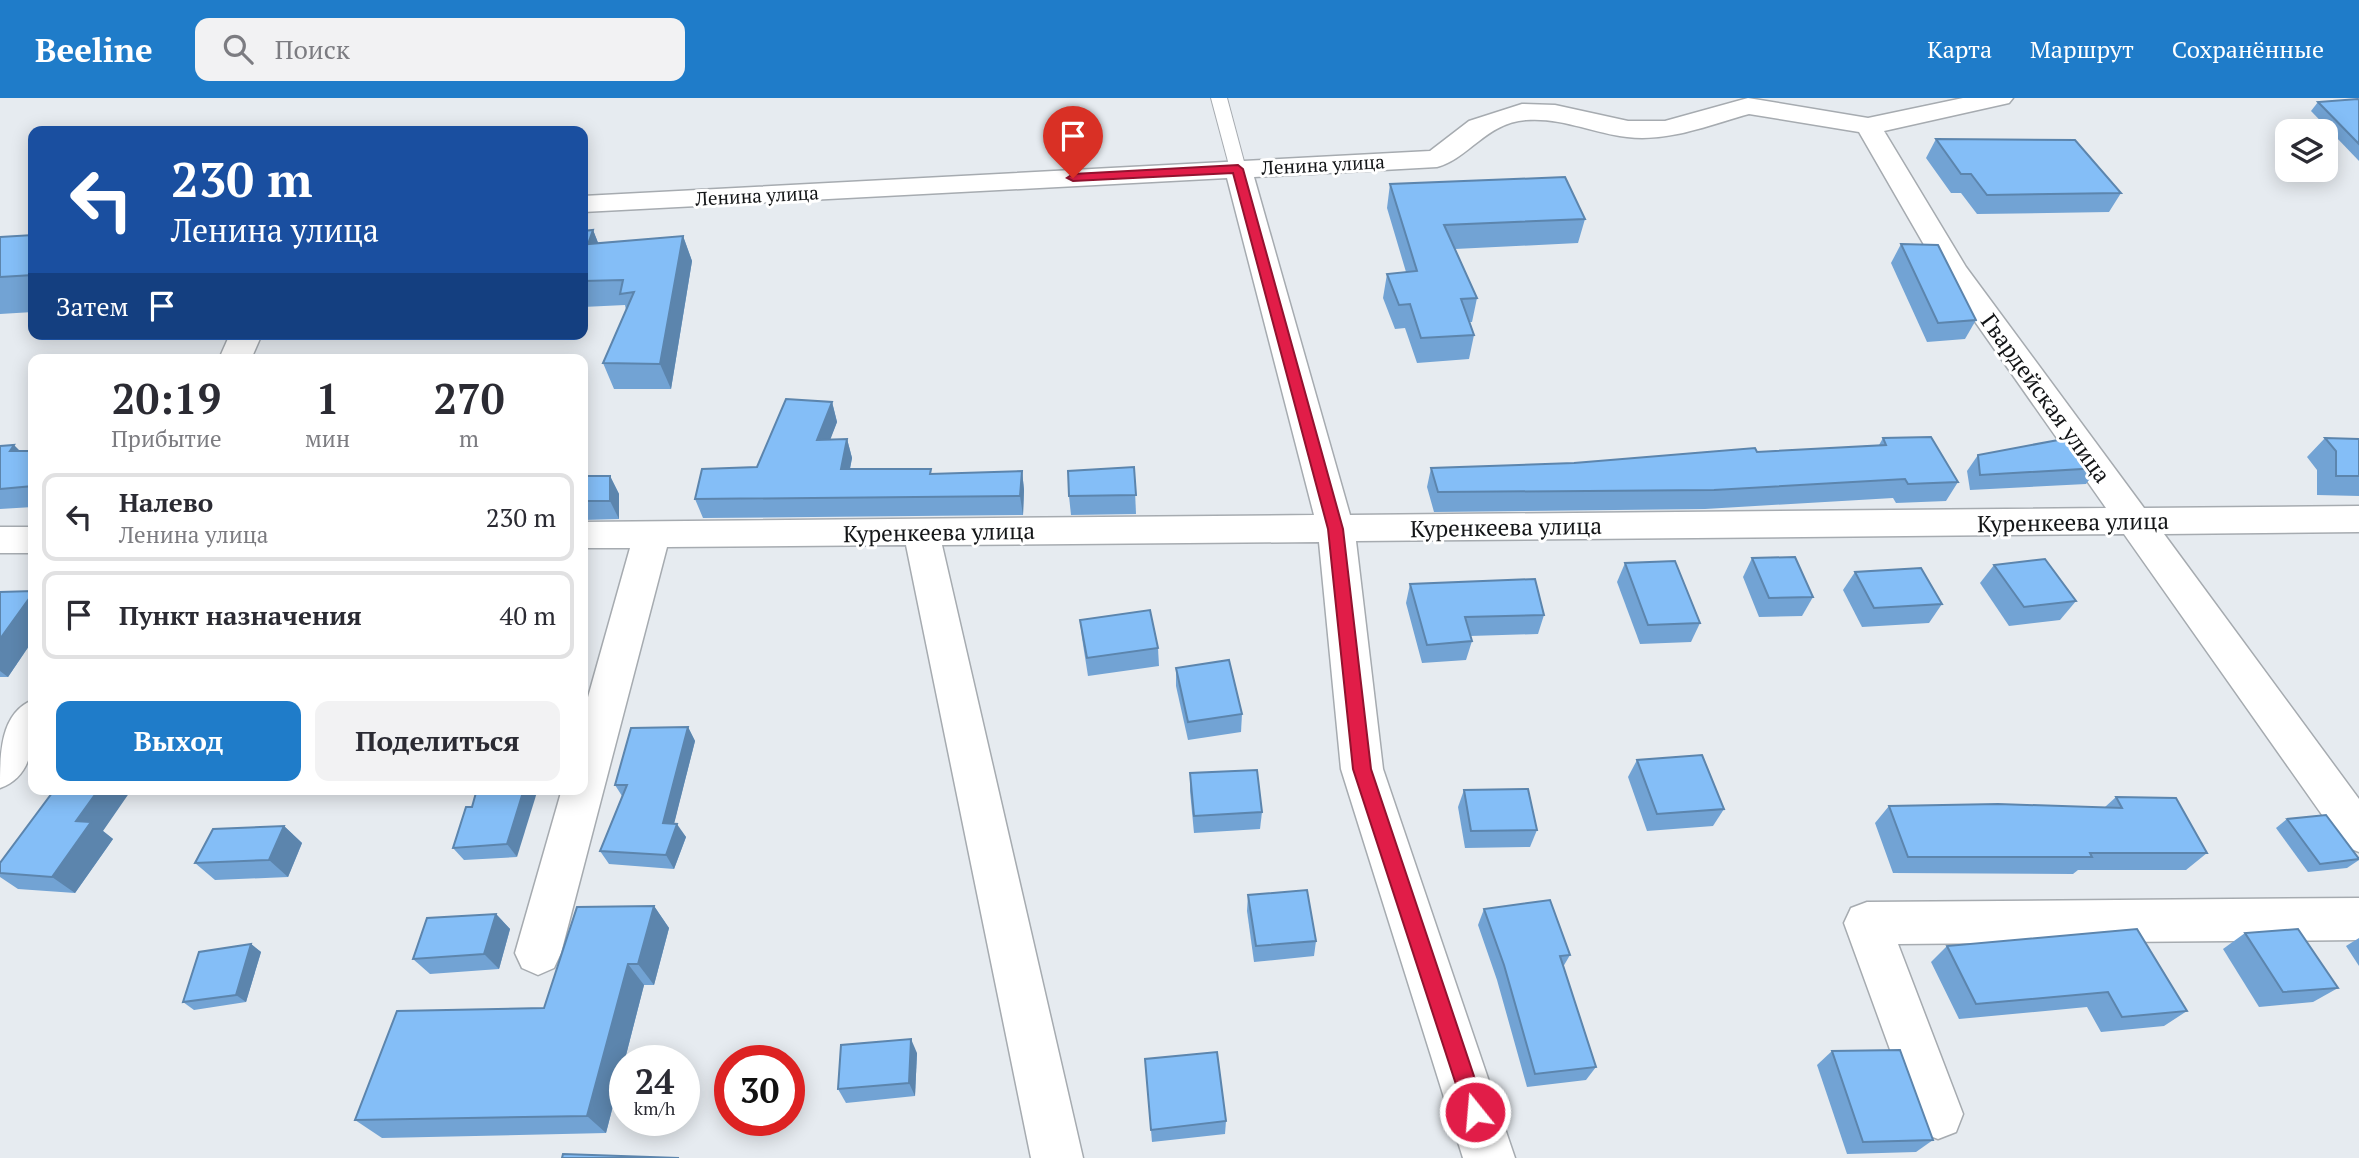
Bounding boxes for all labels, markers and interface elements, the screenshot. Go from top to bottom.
search box [195,18,685,81]
text: Beeline [35,28,153,71]
icon: search [219,30,257,68]
text: Поиск [275,32,350,66]
text: Карта [1927,33,1992,65]
text: Маршрут [2030,33,2134,65]
text: Сохранённые [2172,33,2324,65]
pin [1043,106,1103,178]
icon: arrive [1054,117,1092,155]
map controls [2275,119,2338,182]
button: layers [2275,119,2338,182]
text: 230 m [171,146,313,211]
street label: Ленина улица [1260,148,1386,180]
icon: left [56,154,147,245]
street label: Ленина улица [694,179,820,211]
text: Ленина улица [171,209,379,251]
icon: arrive [143,287,181,325]
text: Затем [56,289,129,323]
street label: Гвардейская улица [1974,307,2118,489]
text: 20:19 [112,370,221,426]
text: 1 [316,370,339,426]
text: 270 [433,370,505,426]
text: Прибытие [111,423,222,454]
text: мин [305,423,350,454]
text: m [459,423,479,454]
text: Налево [119,485,213,519]
icon: left [60,498,98,536]
text: 230 m [486,500,556,534]
street label: Куренкеева улица [1977,505,2170,539]
street label: Куренкеева улица [1410,510,1603,544]
street label: Куренкеева улица [843,515,1036,549]
text: Ленина улица [119,519,268,550]
icon: arrive [60,596,98,634]
text: Пункт назначения [119,598,362,632]
text: 40 m [500,598,556,632]
button: Выход [56,701,301,781]
button: Поделиться [315,701,560,781]
speed limit sign: 30 [714,1045,805,1136]
text: 24 [635,1058,674,1104]
position arrow [1438,1075,1512,1149]
text: km/h [634,1096,675,1120]

